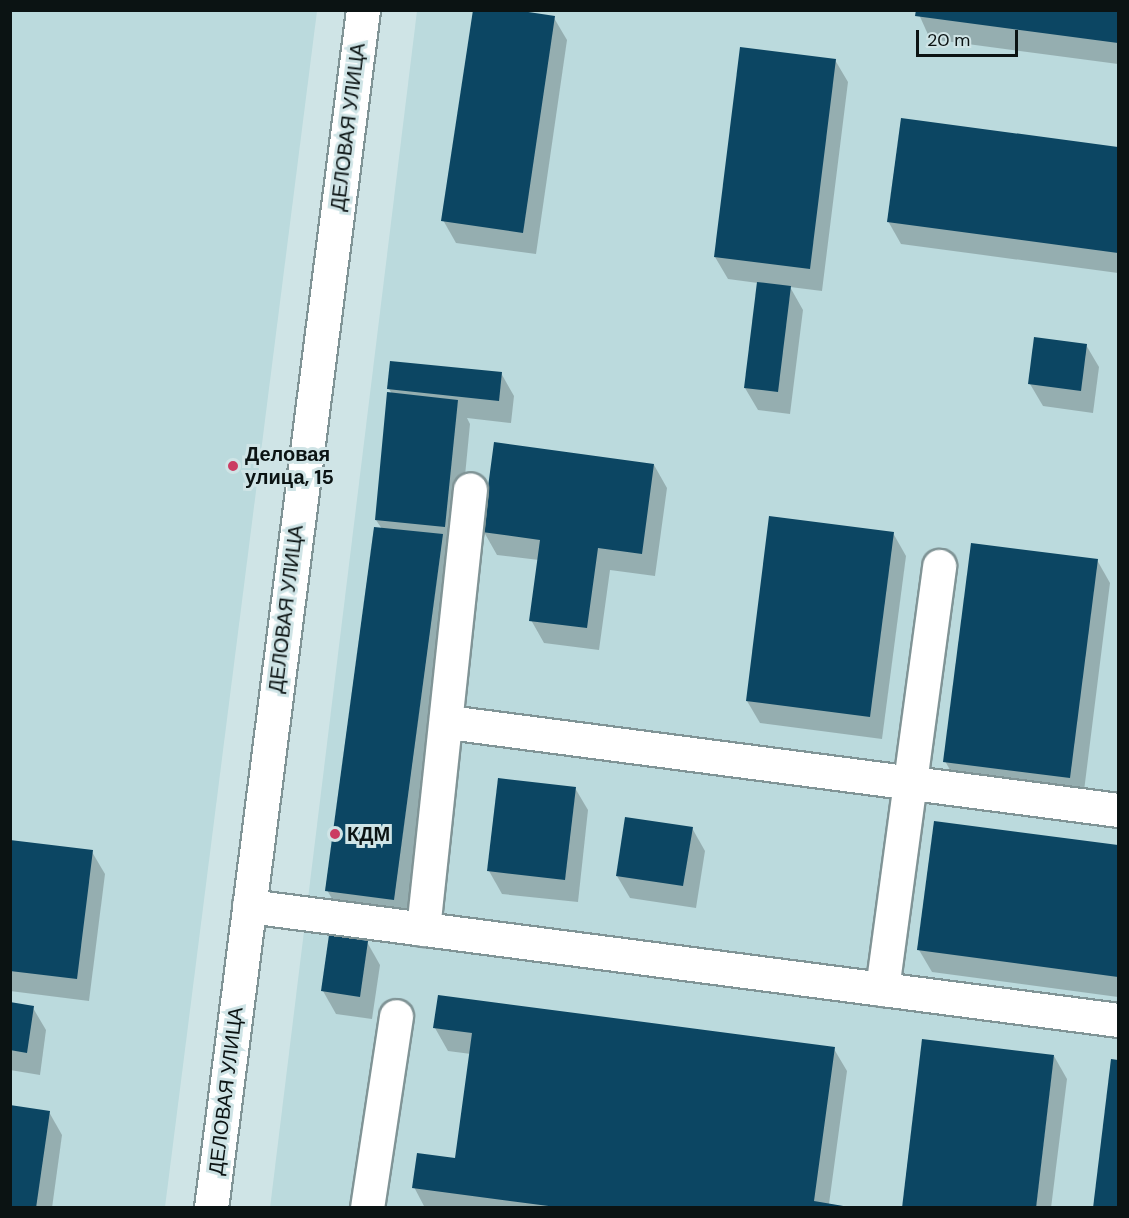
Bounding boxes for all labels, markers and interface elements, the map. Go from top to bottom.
scale bar [919,18,1021,56]
text: 20 m [927,28,970,52]
street label: ДЕЛОВАЯ УЛИЦА [326,42,370,212]
place label: Деловая улица, 15 [245,442,334,489]
marker: Деловая улица, 15 [226,459,240,473]
street label: ДЕЛОВАЯ УЛИЦА [264,524,308,694]
place label: КДМ [347,822,390,846]
marker: КДМ [328,827,342,841]
street label: ДЕЛОВАЯ УЛИЦА [204,1006,248,1176]

